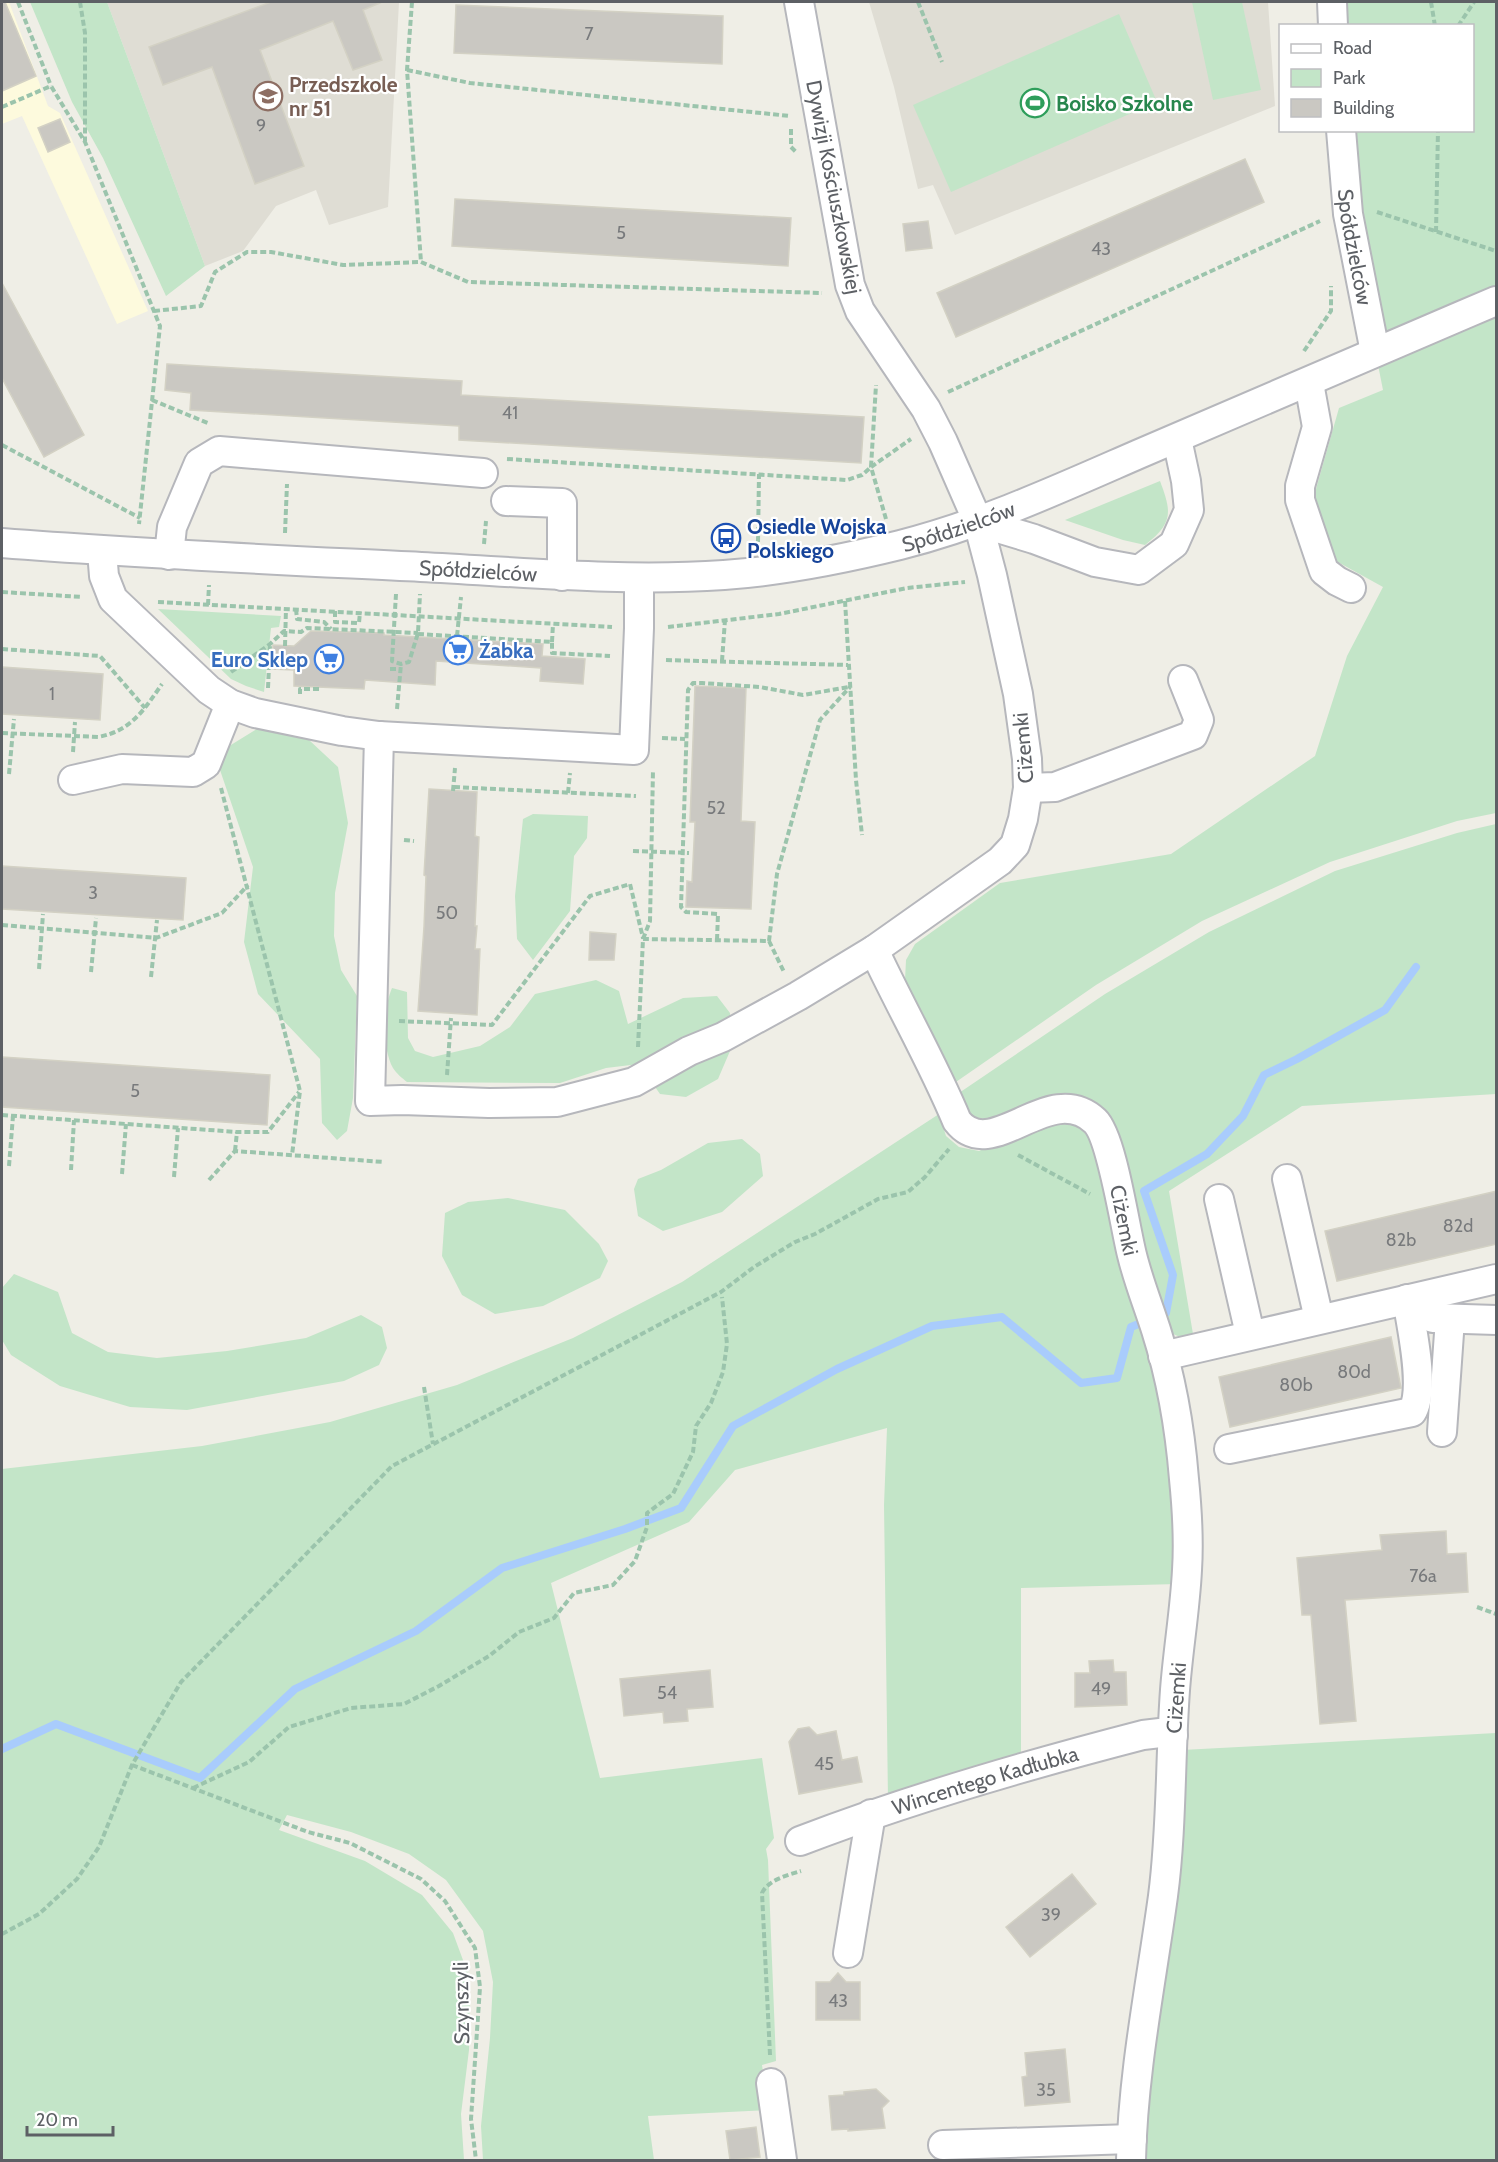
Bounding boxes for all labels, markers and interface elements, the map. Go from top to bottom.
house number: 7 [584,23,594,45]
legend [1279,24,1474,132]
text: Road [1333,37,1372,59]
text: Park [1333,67,1366,89]
place label: Przedszkole nr 51 [289,72,398,121]
street label: Dywizji Kościuszkowskiej [800,78,867,296]
school or university icon: Przedszkole nr 51 [252,80,284,112]
sports icon: Boisko Szkolne [1019,87,1051,119]
place label: Boisko Szkolne [1056,91,1193,116]
text: Building [1333,97,1395,119]
house number: 9 [256,115,266,137]
street label: Spółdzielców [1333,188,1378,307]
house number: 5 [616,222,626,244]
house number: 43 [1091,238,1111,260]
house number: 41 [502,402,518,424]
street label: Spółdzielców [899,496,1019,557]
place label: Osiedle Wojska Polskiego [747,514,887,563]
bus stop icon: Osiedle Wojska Polskiego [710,522,742,554]
street label: Spółdzielców [419,554,538,586]
supermarket icon: Żabka [442,634,474,666]
place label: Żabka [479,638,534,663]
supermarket icon: Euro Sklep [313,643,345,675]
place label: Euro Sklep [211,647,308,672]
house number: 1 [49,683,55,705]
street label: Ciżemki [1007,712,1039,784]
house number: 52 [706,797,726,819]
house number: 3 [88,882,98,904]
house number: 50 [436,902,458,924]
house number: 5 [130,1080,140,1102]
street label: Ciżemki [1105,1183,1144,1258]
house number: 82d [1443,1215,1473,1237]
house number: 82b [1386,1229,1416,1251]
house number: 80d [1337,1361,1371,1383]
house number: 80b [1279,1374,1313,1396]
house number: 76a [1409,1565,1437,1587]
street label: Ciżemki [1161,1662,1191,1734]
house number: 49 [1091,1678,1111,1700]
house number: 54 [657,1682,677,1704]
street label: Wincentego Kadłubka [889,1740,1081,1820]
house number: 45 [814,1753,834,1775]
house number: 39 [1041,1904,1061,1926]
street label: Szynszyli [448,1961,474,2045]
house number: 43 [828,1990,848,2012]
house number: 35 [1036,2079,1056,2101]
scale bar [27,2099,112,2137]
text: 20 m [36,2109,78,2131]

